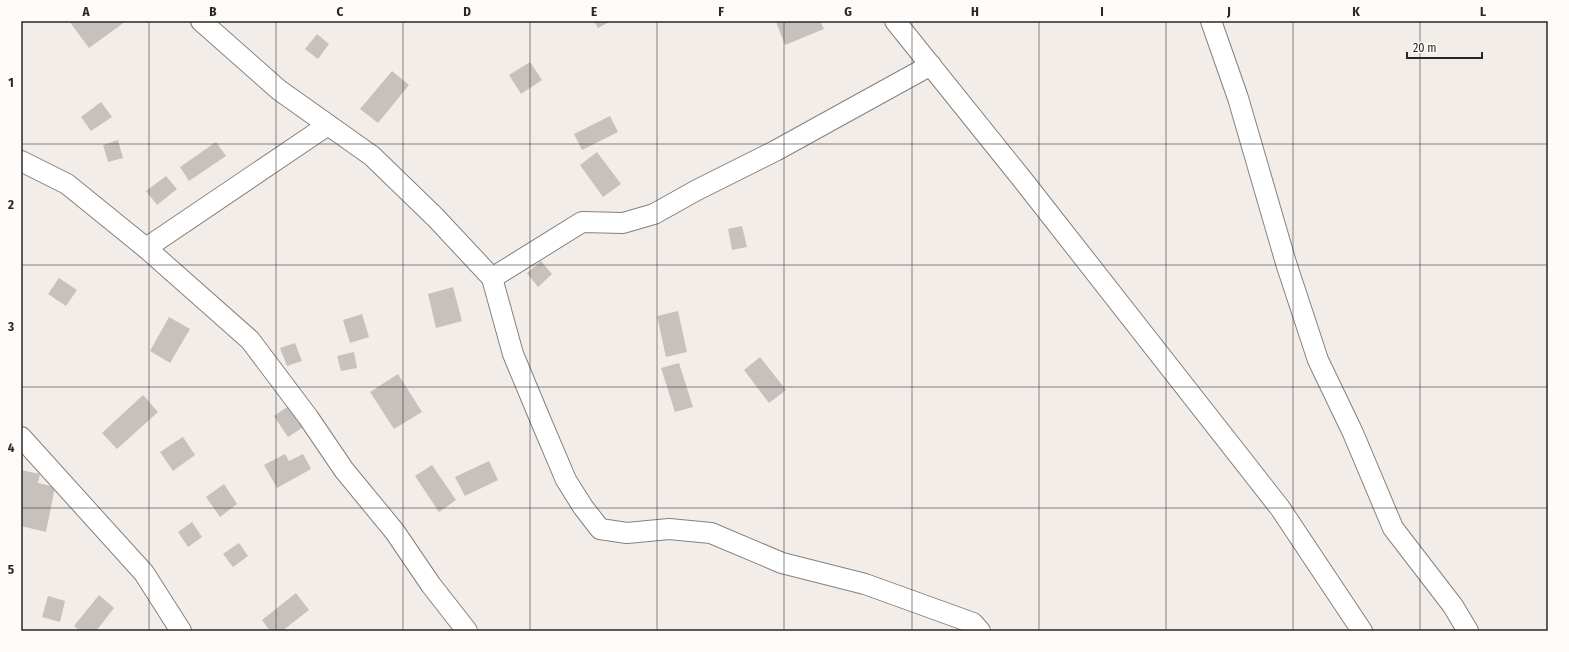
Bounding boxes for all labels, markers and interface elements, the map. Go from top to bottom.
text: A [81,4,90,19]
text: B [209,4,217,19]
text: C [337,4,344,19]
text: D [463,4,471,19]
text: E [591,4,597,19]
text: F [718,4,724,19]
text: G [844,4,852,19]
text: H [971,4,979,19]
text: I [1100,4,1104,19]
text: J [1226,4,1231,19]
text: K [1352,4,1360,19]
text: L [1480,4,1486,19]
scale bar [1407,34,1482,60]
text: 20 m [1413,41,1437,55]
text: 1 [8,75,14,90]
text: 2 [7,197,14,212]
text: 3 [7,319,14,334]
text: 4 [8,440,15,455]
text: 5 [8,562,14,577]

